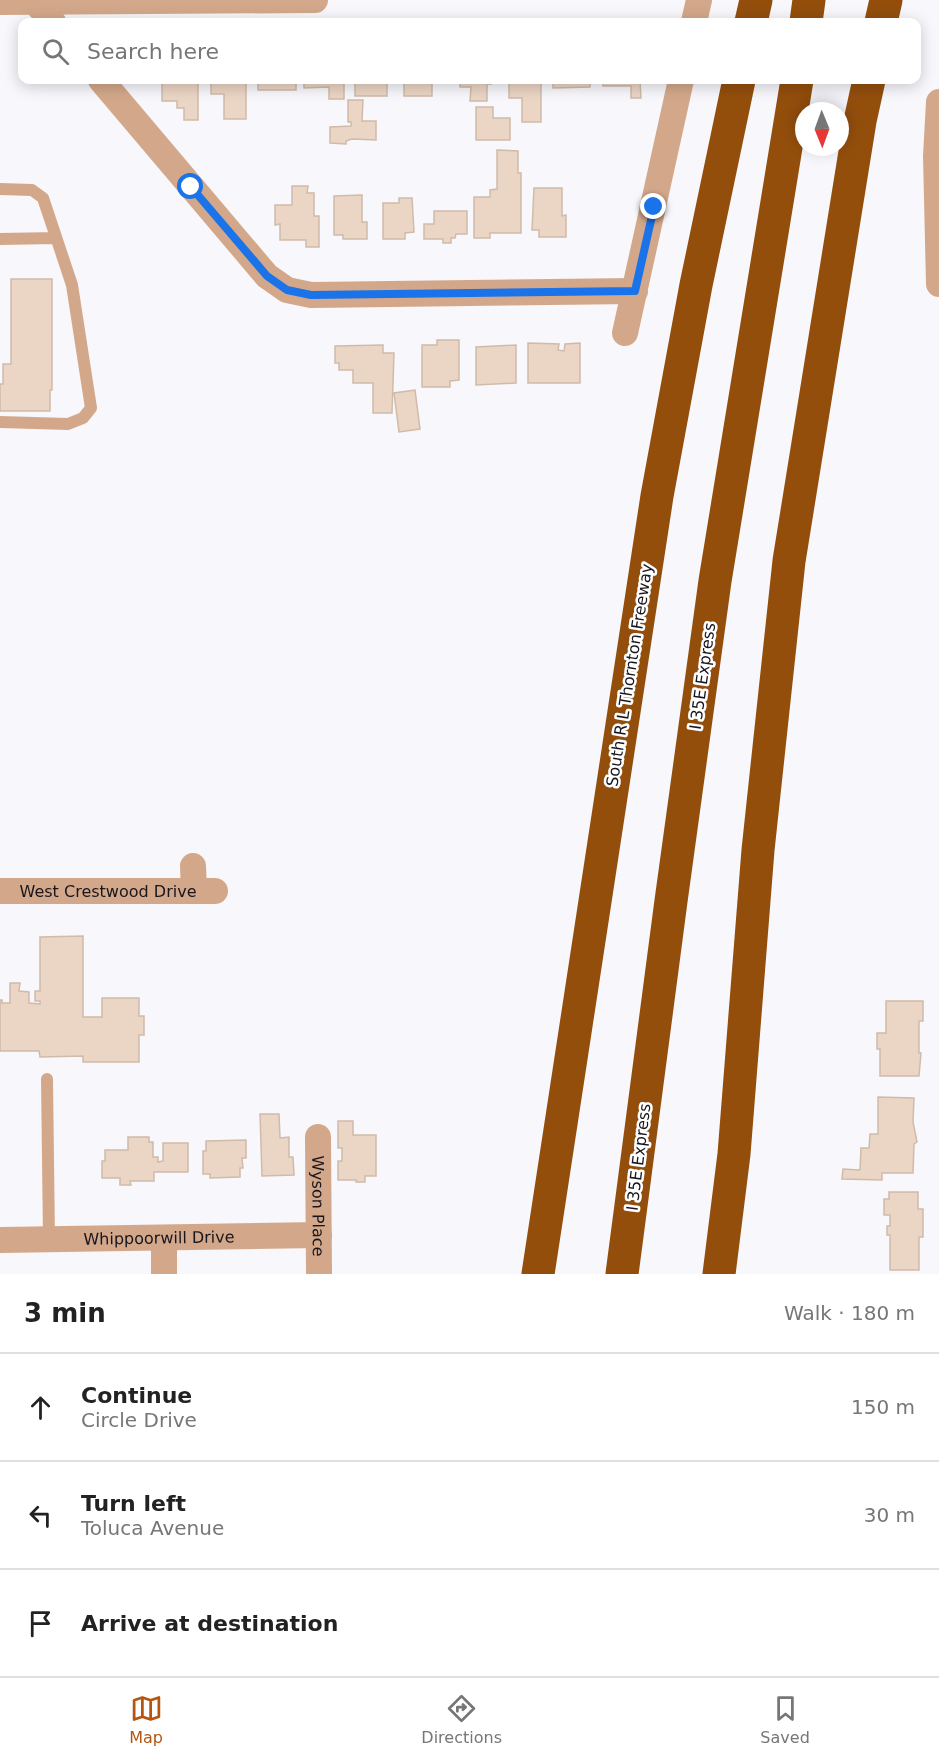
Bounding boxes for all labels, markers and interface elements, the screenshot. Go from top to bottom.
search box [18,18,921,84]
icon: search [39,35,72,68]
text: Search here [87,39,219,64]
north arrow [795,102,849,156]
route start [177,173,203,199]
route end [640,193,666,219]
street label: South R L Thornton Freeway [602,562,657,788]
street label: I 35E Express [686,621,719,731]
street label: West Crestwood Drive [20,882,196,901]
street label: I 35E Express [622,1102,654,1212]
street label: Wyson Place [308,1155,328,1257]
street label: Whippoorwill Drive [83,1227,235,1249]
text: 3 min [24,1298,106,1328]
text: Walk · 180 m [784,1301,915,1325]
text: Continue [81,1383,192,1408]
icon: ahead [24,1391,57,1424]
text: 150 m [851,1395,915,1419]
text: Circle Drive [81,1408,197,1432]
text: Turn left [81,1491,186,1516]
icon: left [24,1499,57,1532]
text: 30 m [864,1503,915,1527]
text: Toluca Avenue [81,1516,224,1540]
icon: arrive [24,1607,57,1640]
text: Arrive at destination [81,1611,338,1636]
tab: Map [129,1692,163,1747]
tab: Directions [421,1692,502,1747]
tab: Saved [760,1692,810,1747]

